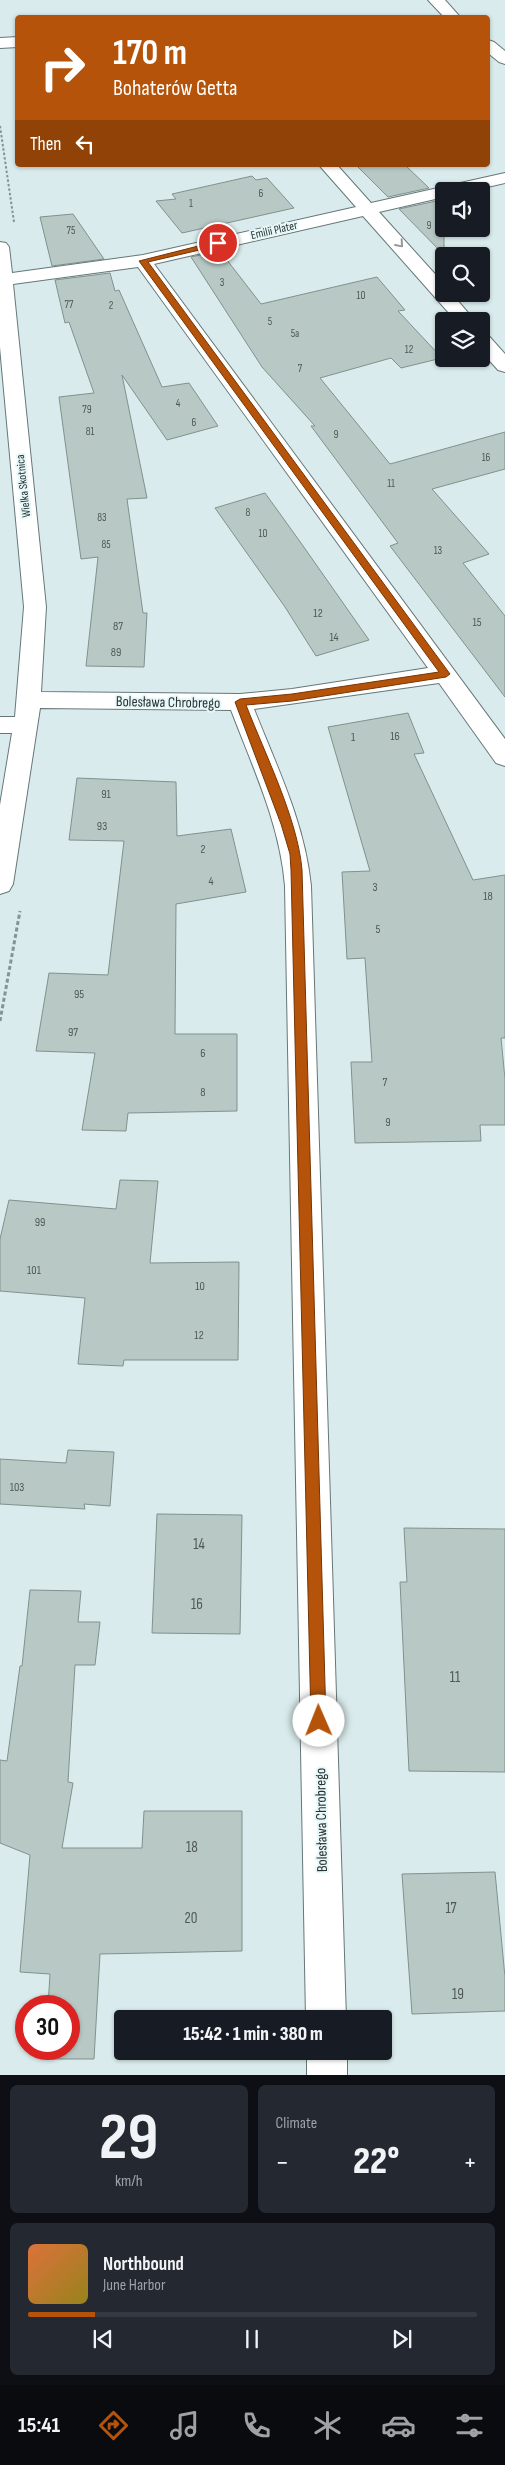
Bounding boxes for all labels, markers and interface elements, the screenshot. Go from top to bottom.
text: 170 m [113,32,187,75]
icon: right [30,35,95,100]
text: Bohaterów Getta [113,75,238,102]
icon: left [71,130,99,158]
text: Then [30,133,61,156]
map controls [435,182,490,367]
button: sound [435,182,490,237]
house number: 6 [259,187,264,200]
house number: 1 [189,197,193,210]
street label: Emilii Plater [249,218,299,243]
house number: 9 [427,219,432,232]
pin [197,222,239,264]
house number: 75 [67,224,75,237]
icon: arrive [204,229,232,257]
one-way arrow [394,239,403,248]
button: search [435,247,490,302]
house number: 3 [220,276,225,289]
house number: 10 [357,289,365,302]
house number: 77 [65,298,74,311]
house number: 2 [109,299,114,312]
button: layers [435,312,490,367]
house number: 5 [268,315,272,328]
house number: 5a [291,327,299,340]
house number: 12 [405,343,414,356]
house number: 7 [298,362,303,375]
house number: 4 [176,397,181,410]
house number: 79 [82,403,92,416]
house number: 6 [192,416,197,429]
house number: 81 [86,425,94,438]
house number: 9 [334,428,339,441]
house number: 16 [482,451,491,464]
street label: Wielka Skotnica [13,453,34,518]
house number: 11 [387,477,395,490]
house number: 8 [246,506,251,519]
house number: 83 [97,511,107,524]
house number: 10 [259,527,267,540]
house number: 85 [101,538,111,551]
house number: 13 [434,544,443,557]
house number: 12 [313,606,323,621]
house number: 15 [472,615,482,630]
house number: 87 [113,619,123,634]
house number: 14 [329,630,339,645]
house number: 89 [111,645,121,660]
street label: Bolesława Chrobrego [116,692,220,713]
house number: 16 [390,729,400,744]
house number: 1 [351,730,356,745]
house number: 91 [101,787,112,802]
house number: 93 [97,819,107,834]
house number: 2 [201,842,206,857]
house number: 4 [208,874,214,889]
house number: 3 [372,880,378,895]
house number: 18 [483,889,493,904]
house number: 5 [376,922,381,937]
house number: 95 [74,987,84,1002]
house number: 97 [68,1025,78,1040]
house number: 6 [200,1046,206,1061]
house number: 7 [383,1075,388,1090]
house number: 8 [200,1085,206,1100]
house number: 9 [385,1115,391,1130]
house number: 99 [35,1215,45,1230]
house number: 101 [27,1263,42,1278]
house number: 10 [195,1279,205,1294]
house number: 12 [194,1328,204,1343]
house number: 103 [10,1480,24,1495]
house number: 14 [193,1535,205,1554]
house number: 16 [191,1595,203,1614]
house number: 11 [450,1668,461,1687]
position arrow [292,1694,344,1746]
street label: Bolesława Chrobrego [311,1768,332,1872]
house number: 18 [186,1838,198,1857]
house number: 17 [445,1899,457,1918]
house number: 20 [185,1909,197,1928]
house number: 19 [452,1985,464,2004]
speed limit sign: 30 [15,1995,80,2060]
text: 15:42 · 1 min · 380 m [183,2023,323,2046]
text: 29 [99,2100,158,2178]
text: Climate [276,2114,317,2133]
text: 22° [353,2139,399,2184]
text: − [276,2146,289,2179]
text: + [463,2146,477,2179]
text: km/h [115,2172,143,2191]
text: Northbound [103,2253,184,2276]
text: June Harbor [103,2276,166,2295]
icon: previous [89,2325,117,2353]
icon: pause [238,2325,266,2353]
icon: next [388,2325,416,2353]
icon: directions [96,2408,131,2443]
icon: music [167,2408,202,2443]
icon: phone [239,2408,274,2443]
icon: climate [310,2408,345,2443]
icon: car [381,2408,416,2443]
icon: filters [452,2408,487,2443]
text: 15:41 [18,2412,60,2439]

